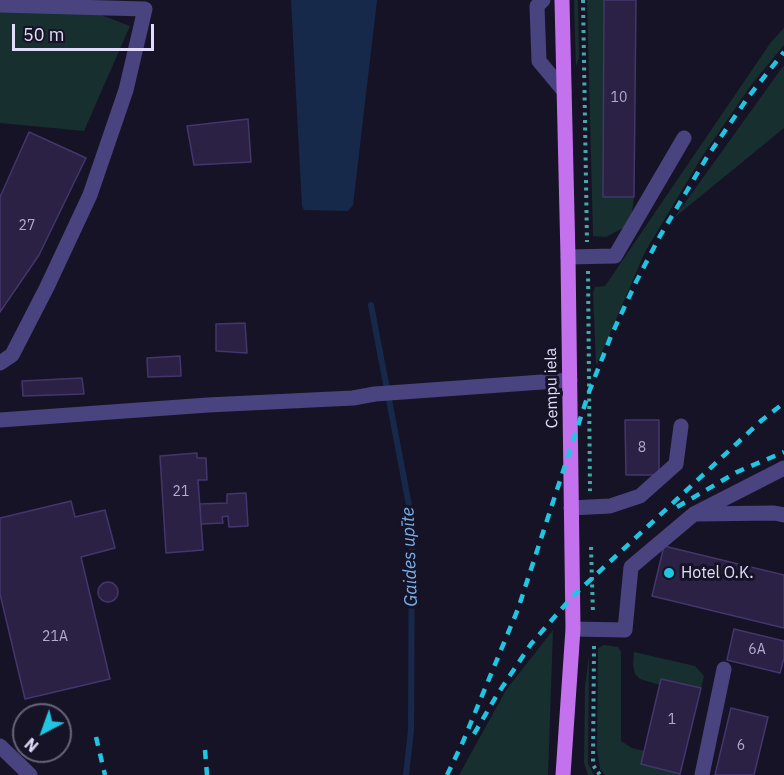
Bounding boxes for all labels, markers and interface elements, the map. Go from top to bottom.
scale bar [15,12,158,50]
text: 50 m [23,23,65,46]
house number: 10 [611,90,627,106]
house number: 27 [19,218,35,234]
street label: Cempu iela [542,348,562,428]
house number: 8 [638,440,646,456]
house number: 21 [173,484,189,500]
water label: Gaides upīte [397,507,423,607]
place label: Hotel O.K. [681,563,754,583]
marker: Hotel O.K. [662,566,676,580]
house number: 21A [42,629,68,645]
house number: 6A [748,642,766,658]
north arrow [12,703,72,763]
house number: 1 [668,712,676,728]
text: N [21,734,42,756]
house number: 6 [737,738,745,754]

